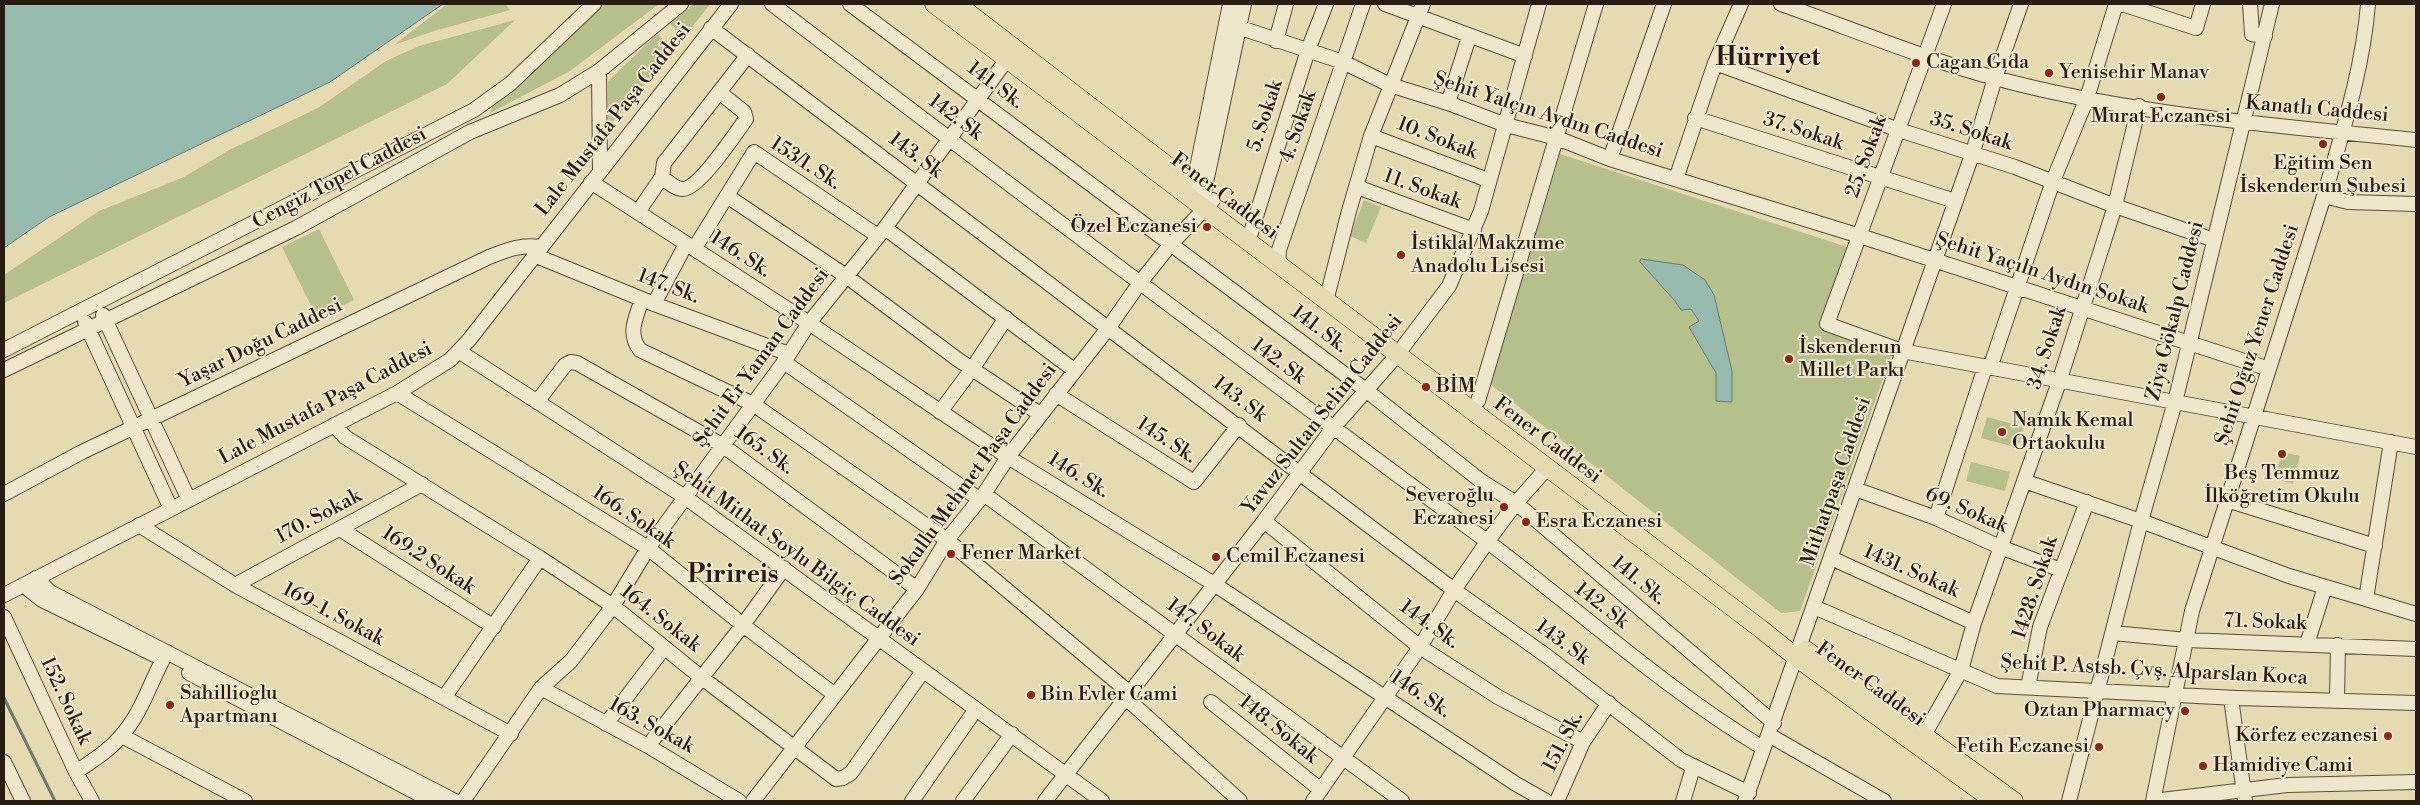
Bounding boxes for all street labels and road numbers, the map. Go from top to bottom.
street label: Lale Mustafa Paşa Caddesi [531,19,697,221]
street label: 141. Sk. [962,57,1028,115]
street label: Şehit Yalçın Aydın Caddesi [1430,68,1666,164]
street label: 5. Sokak [1243,77,1289,155]
street label: 4. Sokak [1275,88,1323,166]
street label: 142. Sk [923,90,987,146]
street label: Kanatlı Caddesi [2244,92,2390,128]
street label: 35. Sokak [1927,107,2015,157]
street label: 37. Sokak [1760,108,1846,156]
street label: 10. Sokak [1393,113,1481,165]
street label: 25. Sokak [1841,113,1893,201]
street label: Cengiz Topel Caddesi [249,123,431,235]
street label: 143. Sk [883,128,947,184]
street label: 153/1. Sk. [765,132,845,196]
street label: Fener Caddesi [1165,149,1283,245]
street label: 11. Sokak [1380,165,1464,215]
street label: Ziya Gökalp Caddesi [2142,219,2210,403]
street label: Şehit Oğuz Yener Caddesi [2211,222,2305,448]
street label: 146. Sk. [705,226,775,284]
street label: Şehit Yaçıln Aydın Sokak [1933,228,2151,320]
street label: 147. Sk. [634,264,702,310]
street label: Şehit Er Yaman Caddesi [689,264,835,452]
street label: Yaşar Doğu Caddesi [175,294,347,394]
street label: 141. Sk. [1286,301,1352,359]
street label: 34. Sokak [2023,303,2073,393]
street label: Yavuz Sultan Selim Caddesi [1237,310,1409,520]
street label: 142. Sk [1246,334,1310,390]
street label: Lale Mustafa Paşa Caddesi [215,337,437,471]
street label: Sokullu Mehmet Paşa Caddesi [885,359,1063,591]
street label: 143. Sk [1207,372,1271,428]
street label: Fener Caddesi [1488,393,1606,489]
street label: Mithatpaşa Caddesi [1797,394,1877,570]
street label: 145. Sk. [1131,413,1201,469]
street label: 165. Sk. [730,422,798,480]
street label: 146. Sk. [1043,448,1113,504]
street label: Şehit Mithat Soylu Bilgiç Caddesi [668,457,924,653]
street label: 166. Sokak [587,481,679,555]
street label: 69. Sokak [1921,483,2011,539]
street label: 170. Sokak [272,484,366,550]
street label: 169.2 Sokak [377,522,479,600]
street label: 1428. Sokak [2008,534,2064,642]
street label: 1431. Sokak [1859,540,1963,604]
street label: 141. Sk. [1606,551,1670,611]
street label: 169-1. Sokak [278,578,388,652]
street label: 142. Sk [1569,578,1633,634]
street label: 164. Sokak [615,580,705,658]
street label: 147. Sokak [1161,594,1249,668]
street label: 144. Sk. [1394,595,1464,655]
street label: 71. Sokak [2223,610,2307,636]
street label: 143. Sk [1530,615,1594,671]
street label: Fener Caddesi [1811,637,1929,733]
street label: Şehit P. Astsb. Çvş. Alparslan Koca [2000,651,2308,691]
street label: 152. Sokak [34,653,96,749]
street label: 146. Sk. [1385,666,1455,724]
street label: 148. Sokak [1234,691,1322,769]
street label: 163. Sokak [604,693,698,759]
street label: 151. Sk. [1539,708,1589,776]

